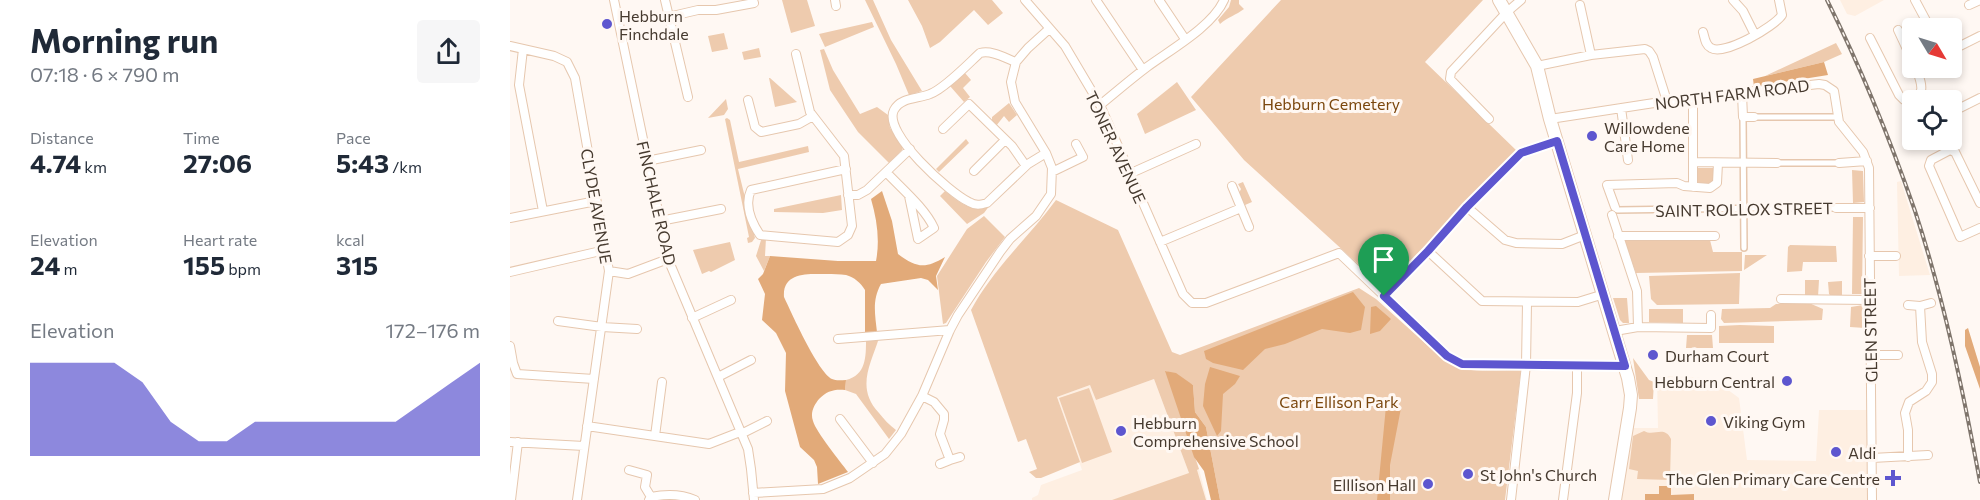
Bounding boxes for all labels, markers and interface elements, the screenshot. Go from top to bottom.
place label: Hebburn Finchdale [619,6,689,43]
marker: Hebburn Finchdale [600,17,614,31]
north arrow [1902,18,1962,78]
map controls [1902,18,1962,150]
text: Morning run [30,19,218,60]
button: share [417,20,480,83]
text: 07:18 · 6 × 790 m [30,62,179,86]
street label: NORTH FARM ROAD [1654,75,1810,113]
street label: TONER AVENUE [1082,88,1150,206]
button: locate [1902,90,1962,150]
park label: Hebburn Cemetery [1262,94,1400,113]
place label: Willowdene Care Home [1604,118,1690,155]
text: Distance [30,128,94,147]
text: Time [183,128,220,147]
text: Pace [336,128,371,147]
marker: Willowdene Care Home [1585,129,1599,143]
street label: FINCHALE ROAD [633,139,681,267]
text: 4.74 [30,147,81,178]
text: 27:06 [183,147,252,178]
text: 5:43 [336,147,389,178]
street label: CLYDE AVENUE [578,147,616,265]
text: km [81,157,107,176]
text: /km [389,157,422,176]
street label: SAINT ROLLOX STREET [1655,198,1833,220]
text: Elevation [30,230,98,249]
text: Heart rate [183,230,257,249]
text: kcal [336,230,365,249]
pin [1358,234,1409,296]
icon: arrive [1367,243,1400,276]
text: 24 [30,249,60,280]
text: 155 [183,249,225,280]
text: 315 [336,249,378,280]
text: m [60,259,77,278]
text: bpm [225,259,261,278]
street label: GLEN STREET [1860,277,1880,383]
text: Elevation [30,318,115,342]
text: 172–176 m [386,318,480,342]
place label: Durham Court [1665,346,1770,365]
marker: Durham Court [1646,348,1660,362]
place label: Hebburn Central [1654,372,1775,391]
marker: Hebburn Central [1780,374,1794,388]
park label: Carr Ellison Park [1279,392,1399,411]
place label: Viking Gym [1723,412,1805,431]
place label: Hebburn Comprehensive School [1133,413,1299,450]
marker: Viking Gym [1704,414,1718,428]
marker: Hebburn Comprehensive School [1114,424,1128,438]
place label: Aldi [1848,443,1876,462]
marker: Aldi [1829,445,1843,459]
place label: St John's Church [1480,465,1597,484]
marker: St John's Church [1461,467,1475,481]
place label: The Glen Primary Care Centre [1665,469,1880,488]
marker: The Glen Primary Care Centre [1884,469,1902,487]
place label: Elllison Hall [1333,475,1416,494]
marker: Elllison Hall [1421,477,1435,491]

